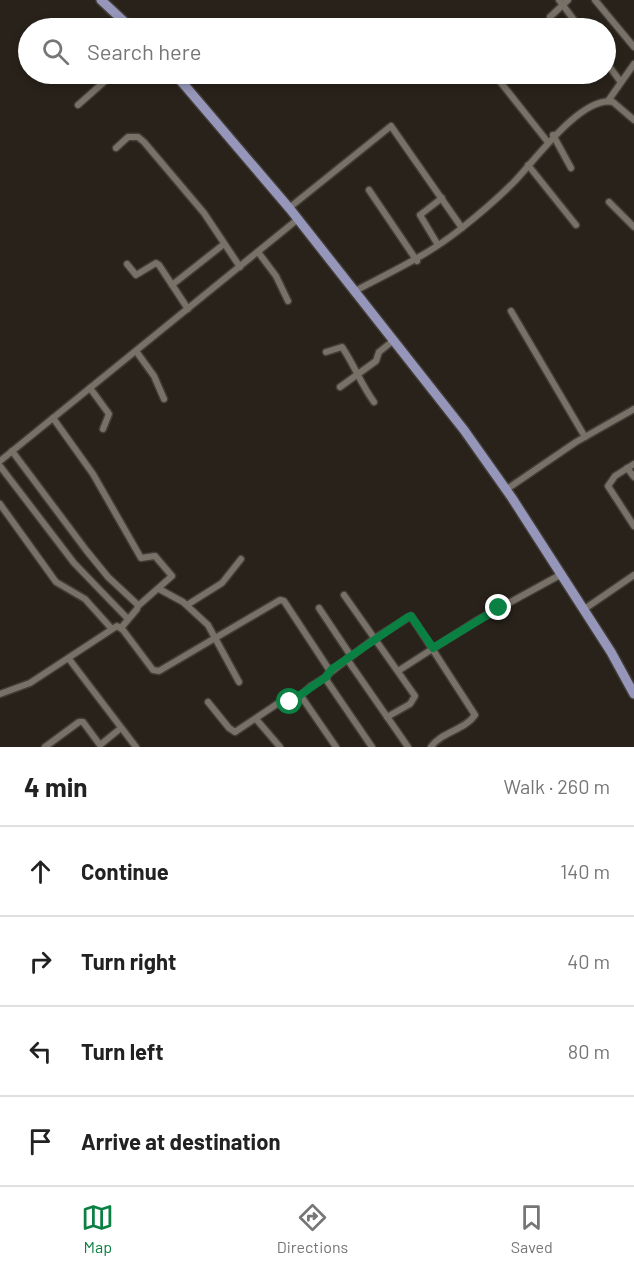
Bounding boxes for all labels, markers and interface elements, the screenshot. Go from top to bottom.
search box [18,18,616,84]
icon: search [39,35,72,68]
text: Search here [87,38,201,64]
route end [485,594,511,620]
route start [276,688,302,714]
text: 4 min [24,771,88,802]
text: Walk · 260 m [503,774,610,798]
icon: ahead [24,855,57,888]
text: Continue [81,858,169,884]
text: 140 m [560,859,610,883]
icon: right [24,945,57,978]
text: Turn right [81,948,176,974]
text: 40 m [567,949,610,973]
icon: left [24,1035,57,1068]
text: Turn left [81,1038,164,1064]
text: 80 m [568,1039,610,1063]
icon: arrive [24,1125,57,1158]
text: Arrive at destination [81,1128,280,1154]
tab: Map [81,1201,114,1256]
tab: Directions [277,1201,348,1256]
tab: Saved [511,1201,553,1256]

